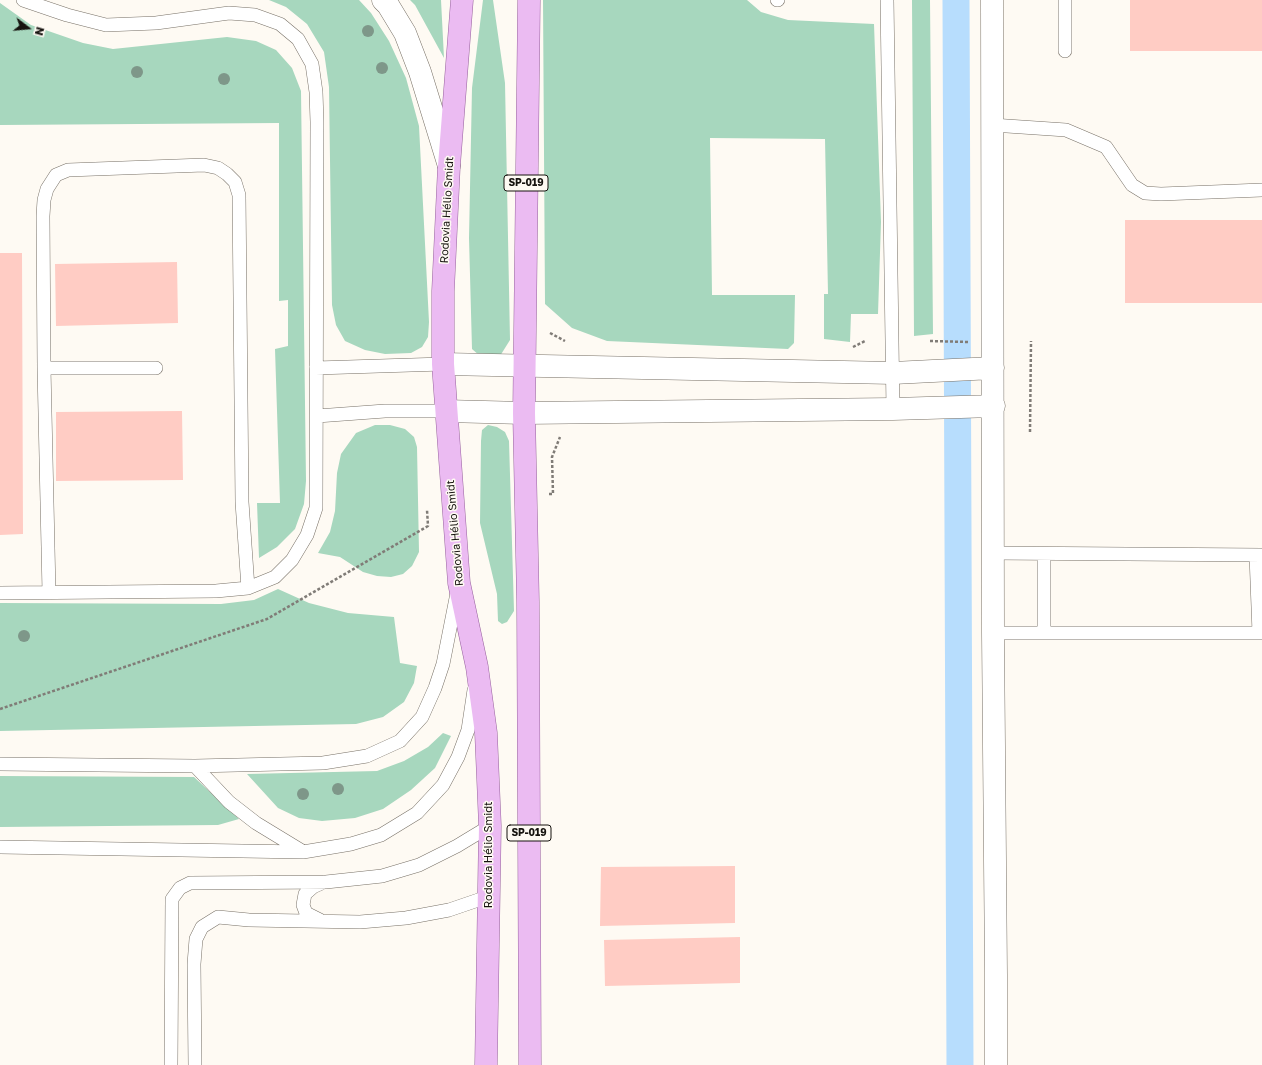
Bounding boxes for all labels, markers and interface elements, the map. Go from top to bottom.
north arrow [8,8,48,48]
text: N [33,26,47,37]
street label: Rodovia Hélio Smidt [438,156,456,264]
road number: SP-019 [504,175,548,191]
street label: Rodovia Hélio Smidt [444,479,466,587]
street label: Rodovia Hélio Smidt [482,802,496,908]
road number: SP-019 [507,825,551,841]

